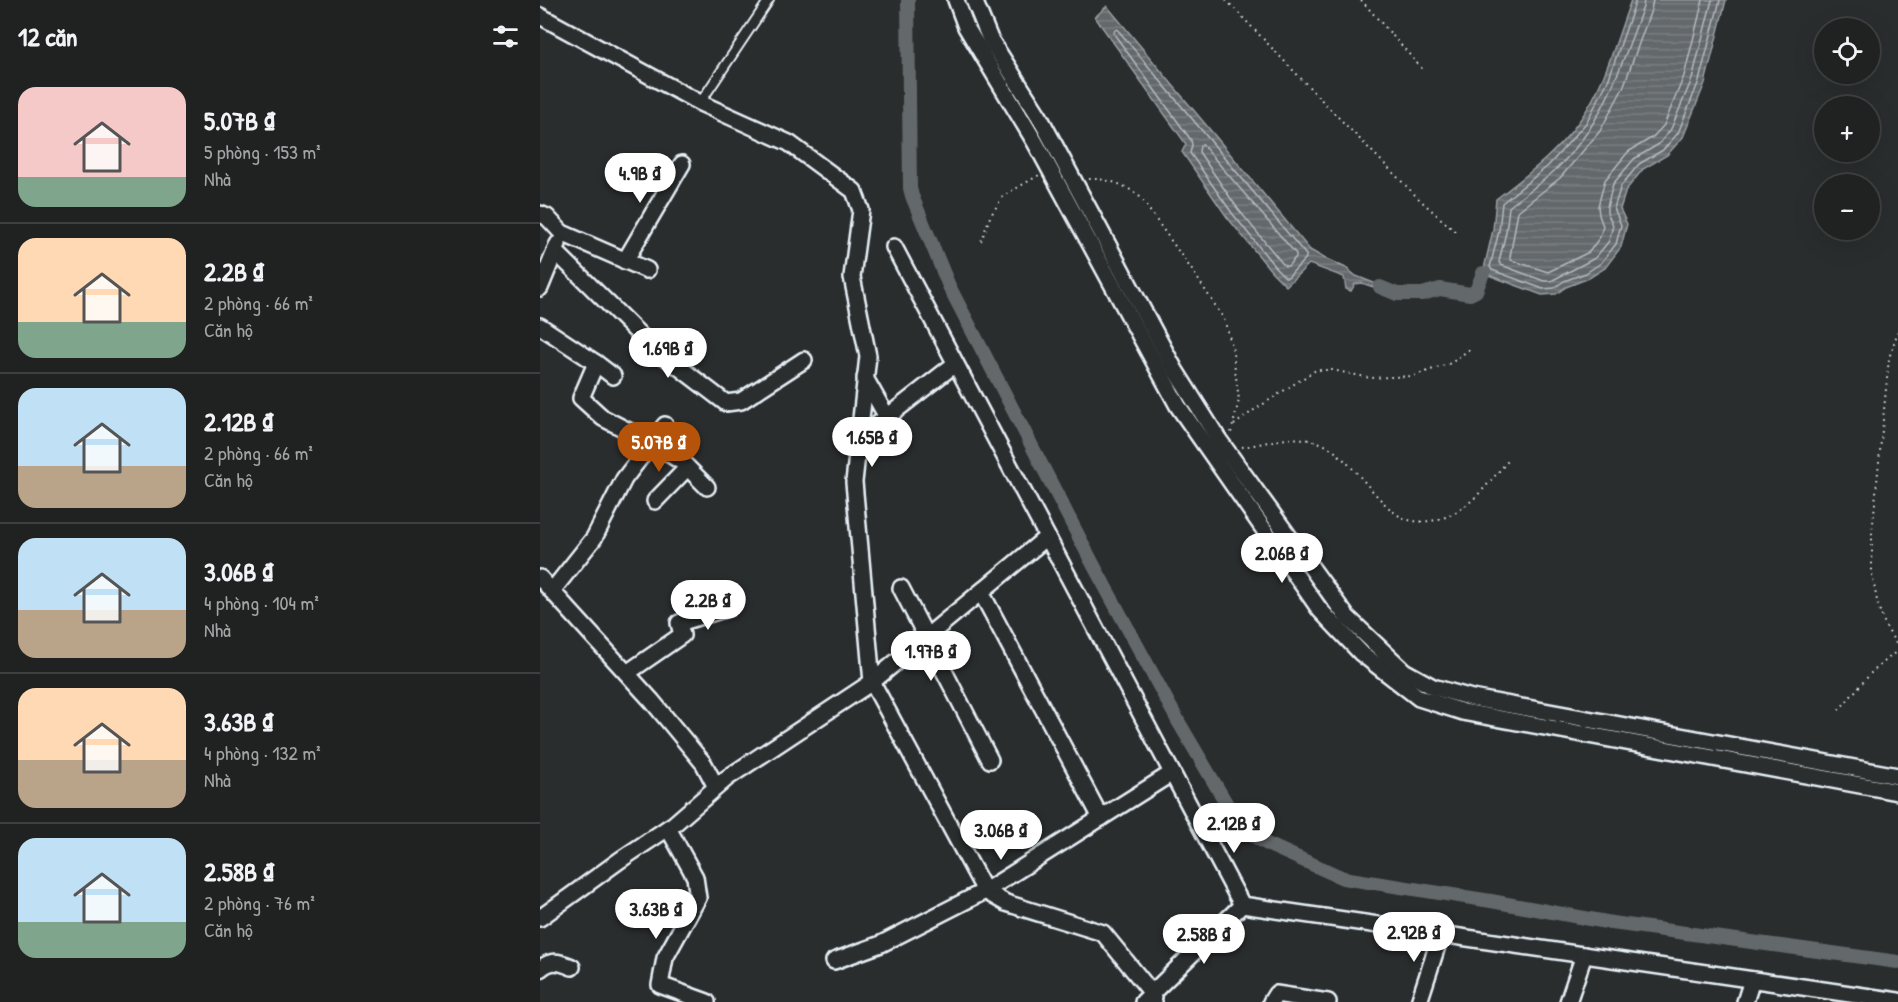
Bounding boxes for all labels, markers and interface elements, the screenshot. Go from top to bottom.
map controls [1814,18,1880,240]
button: locate [1814,18,1880,84]
text: 12 căn [18,19,78,54]
icon: filters [489,20,522,53]
button: + [1814,96,1880,162]
text: 5.07B ₫ [204,103,276,138]
icon: home [66,111,138,183]
text: 5 phòng · 153 m² [204,138,321,165]
pin: 4.9B ₫ [591,153,689,204]
text: 4.9B ₫ [619,159,661,186]
text: Nhà [204,165,231,192]
button: − [1814,174,1880,240]
text: 2.2B ₫ [204,254,265,289]
icon: home [66,262,138,334]
text: 2 phòng · 66 m² [204,289,313,316]
text: Căn hộ [204,316,253,343]
pin: 1.69B ₫ [613,328,723,379]
text: 1.69B ₫ [643,334,693,361]
text: 2.12B ₫ [204,404,274,439]
icon: home [66,412,138,484]
pin: 1.65B ₫ [817,417,927,468]
pin: 5.07B ₫ [604,422,714,473]
text: 1.65B ₫ [846,423,898,450]
text: 5.07B ₫ [631,428,687,455]
text: 2 phòng · 66 m² [204,439,313,466]
text: Căn hộ [204,466,253,493]
pin: 2.06B ₫ [1227,533,1337,584]
text: 2.06B ₫ [1255,539,1309,566]
text: 3.06B ₫ [204,554,274,589]
icon: home [66,562,138,634]
pin: 2.2B ₫ [659,580,757,631]
text: 2.2B ₫ [685,586,731,613]
text: 4 phòng · 104 m² [204,589,319,616]
text: Nhà [204,616,231,643]
pin: 1.97B ₫ [876,631,986,682]
text: 1.97B ₫ [905,637,957,664]
text: 3.63B ₫ [204,704,274,739]
icon: home [66,712,138,784]
text: 4 phòng · 132 m² [204,739,321,766]
text: Nhà [204,766,231,793]
pin: 2.12B ₫ [1179,803,1289,854]
text: 2.12B ₫ [1207,809,1261,836]
pin: 3.06B ₫ [946,810,1056,861]
text: 3.06B ₫ [974,816,1028,843]
text: 2.58B ₫ [204,854,275,889]
icon: home [66,862,138,934]
text: 2 phòng · 76 m² [204,889,315,916]
pin: 3.63B ₫ [601,889,711,940]
text: 3.63B ₫ [629,895,683,922]
pin: 2.92B ₫ [1359,912,1469,963]
pin: 2.58B ₫ [1149,914,1259,965]
text: Căn hộ [204,916,253,943]
text: 2.92B ₫ [1387,918,1441,945]
text: 2.58B ₫ [1177,920,1231,947]

